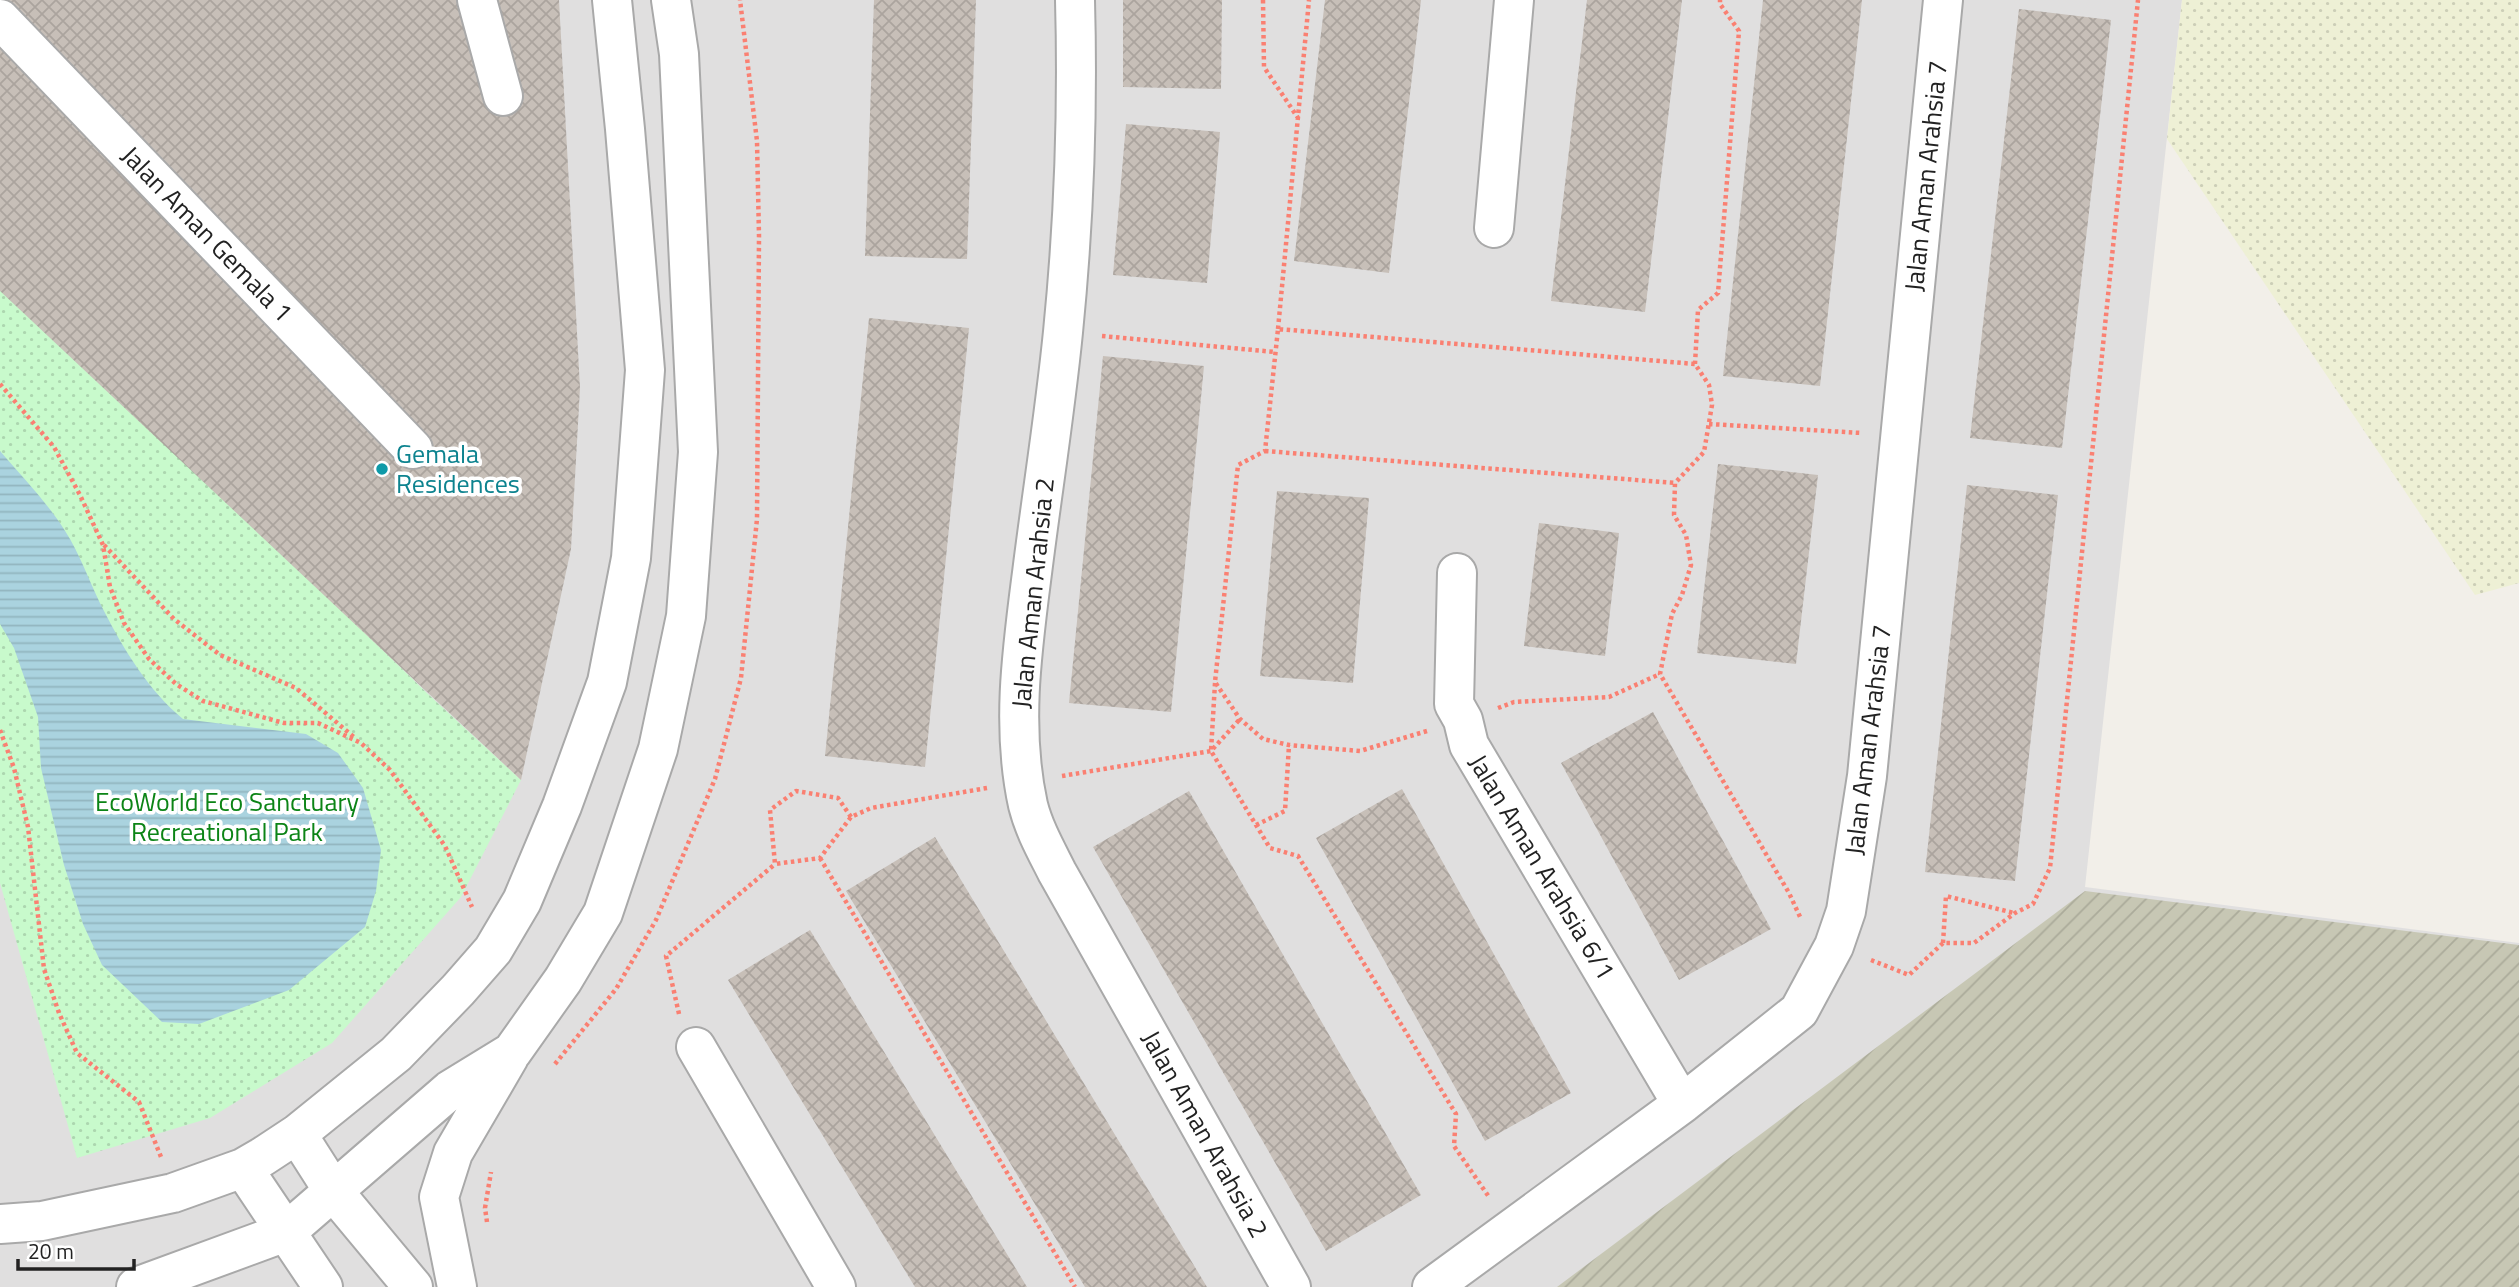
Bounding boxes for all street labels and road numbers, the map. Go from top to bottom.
street label: Jalan Aman Arahsia 7 [1894,59,1957,293]
street label: Jalan Aman Gemala 1 [113,137,302,331]
street label: Jalan Aman Arahsia 2 [1001,476,1064,710]
street label: Jalan Aman Arahsia 7 [1834,623,1901,857]
street label: Jalan Aman Arahsia 6/1 [1460,747,1625,987]
street label: Jalan Aman Arahsia 2 [1132,1023,1279,1245]

